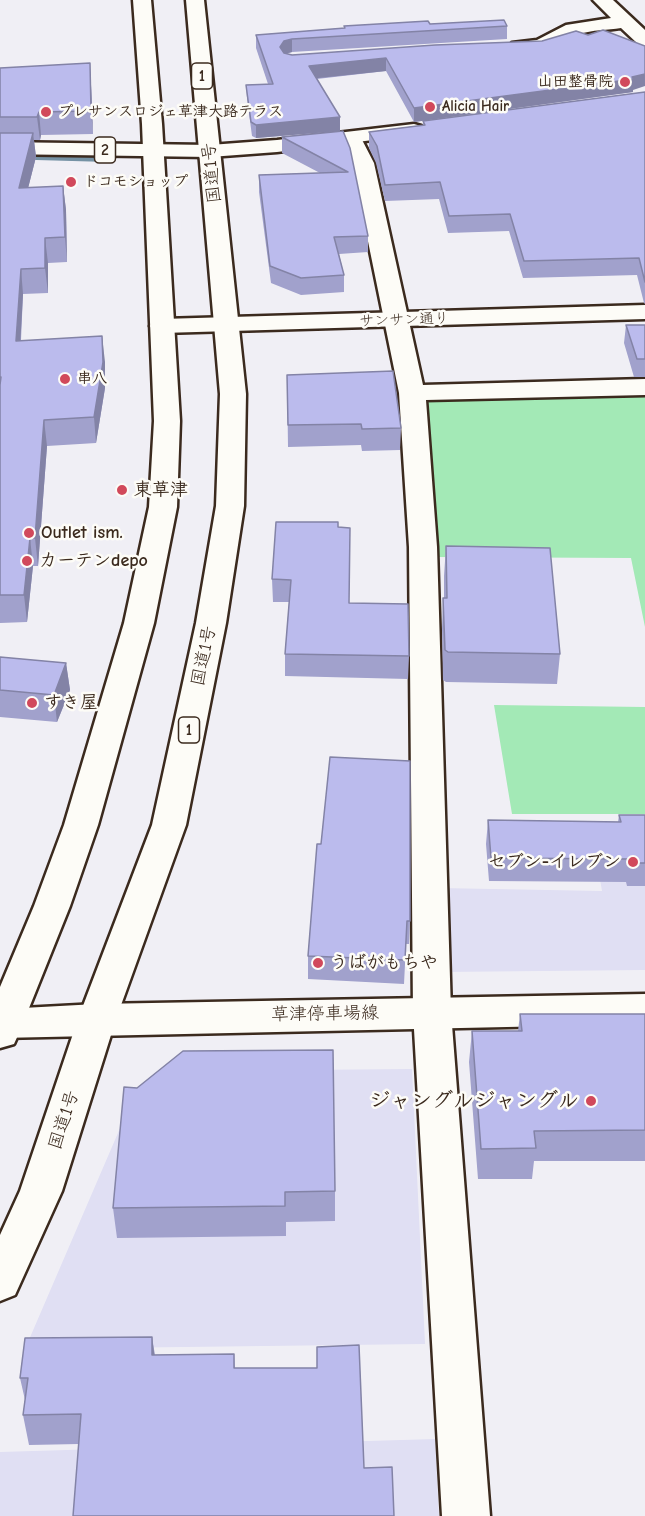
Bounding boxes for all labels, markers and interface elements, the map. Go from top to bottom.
road number: 1 [192,63,212,89]
place label: 山田整骨院 [538,73,613,91]
marker: 山田整骨院 [618,75,632,89]
place label: Alicia Hair [442,98,509,116]
marker: Alicia Hair [423,100,437,114]
place label: プレサンスロジェ草津大路テラス [58,103,283,121]
marker: プレサンスロジェ草津大路テラス [39,105,53,119]
road number: 2 [94,137,116,163]
street label: 国道1号 [198,141,226,205]
place label: ドコモショップ [83,173,188,191]
marker: ドコモショップ [64,175,78,189]
street label: サンサン通り [359,309,449,331]
place label: 串八 [77,370,107,388]
marker: 串八 [58,372,72,386]
place label: 東草津 [134,479,188,501]
marker: 東草津 [115,483,129,497]
place label: Outlet ism. [41,522,123,544]
marker: Outlet ism. [22,526,36,540]
place label: カーテンdepo [39,550,148,572]
marker: カーテンdepo [20,554,34,568]
street label: 国道1号 [187,624,221,688]
place label: すき屋 [44,692,98,714]
marker: すき屋 [25,696,39,710]
road number: 1 [178,717,200,743]
place label: セブン-イレブン [488,851,621,873]
marker: セブン-イレブン [626,855,640,869]
place label: うばがもちや [330,952,438,974]
marker: うばがもちや [311,956,325,970]
street label: 草津停車場線 [271,1002,379,1026]
street label: 国道1号 [44,1088,84,1152]
place label: ジャングルジャングル [369,1088,579,1114]
marker: ジャングルジャングル [584,1094,598,1108]

